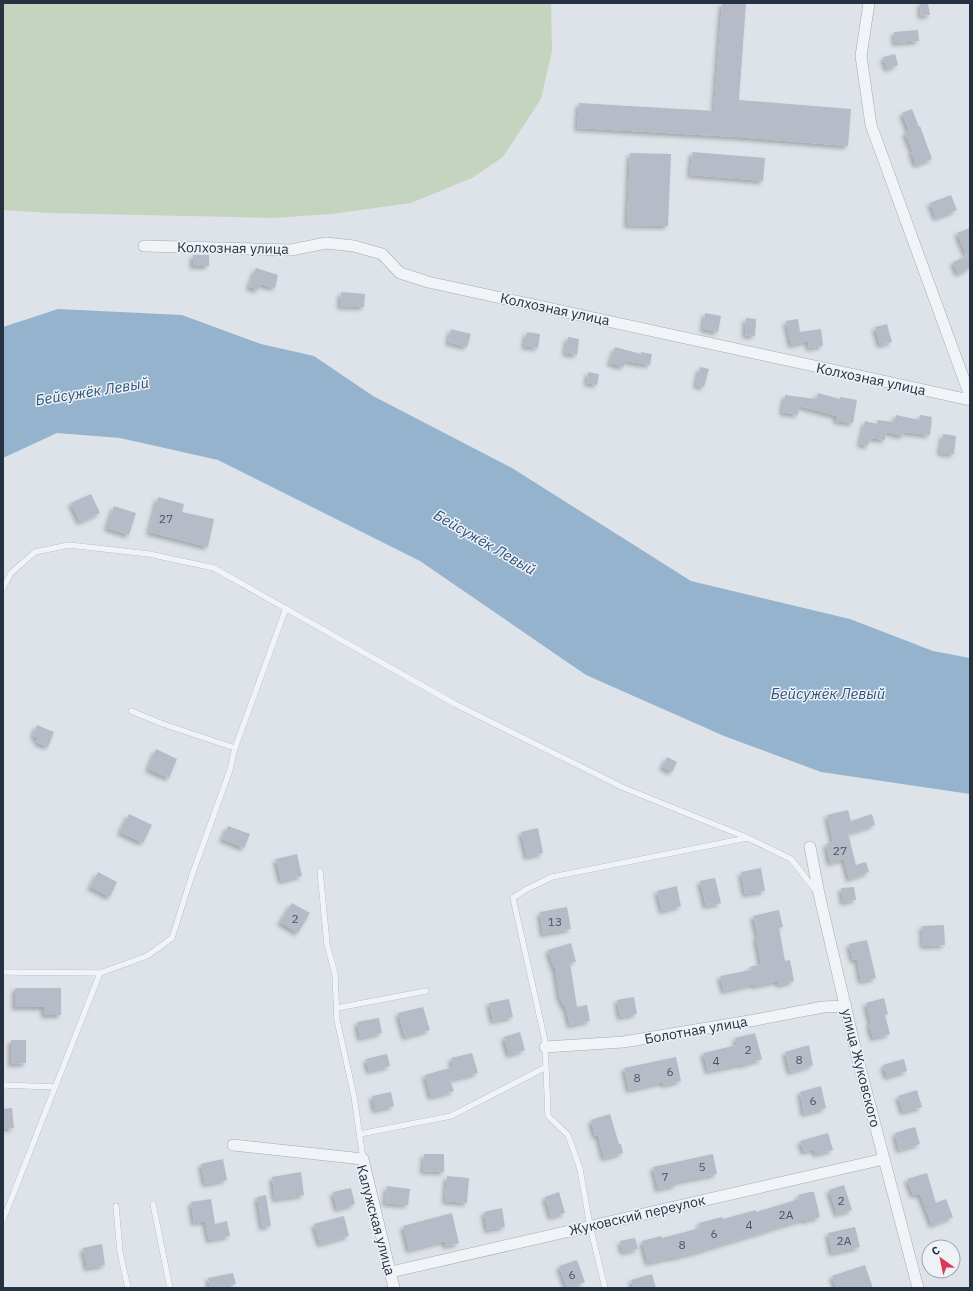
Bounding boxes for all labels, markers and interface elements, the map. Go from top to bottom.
street label: Колхозная улица [177,238,289,258]
street label: Колхозная улица [499,289,612,330]
street label: Колхозная улица [815,359,928,400]
water label: Бейсужёк Левый [34,373,150,409]
water label: Бейсужёк Левый [431,505,539,579]
house number: 27 [159,511,173,526]
water label: Бейсужёк Левый [771,684,885,703]
house number: 27 [833,843,847,858]
house number: 2 [291,911,299,926]
house number: 13 [548,914,562,929]
street label: улица Жуковского [838,1007,884,1129]
street label: Болотная улица [643,1012,749,1048]
house number: 2 [744,1042,752,1057]
house number: 8 [795,1052,803,1067]
house number: 4 [712,1053,720,1068]
house number: 6 [666,1064,674,1079]
house number: 8 [633,1070,641,1085]
house number: 6 [809,1093,817,1108]
house number: 5 [698,1159,706,1174]
street label: Калужская улица [353,1163,400,1278]
house number: 7 [661,1169,669,1184]
street label: Жуковский переулок [567,1190,707,1239]
house number: 2 [837,1193,845,1208]
house number: 2А [779,1207,794,1222]
house number: 4 [745,1217,753,1232]
house number: 6 [710,1226,718,1241]
house number: 2А [837,1233,852,1248]
house number: 8 [678,1237,686,1252]
north arrow [921,1239,961,1279]
text: С [929,1243,942,1258]
house number: 6 [568,1267,576,1282]

